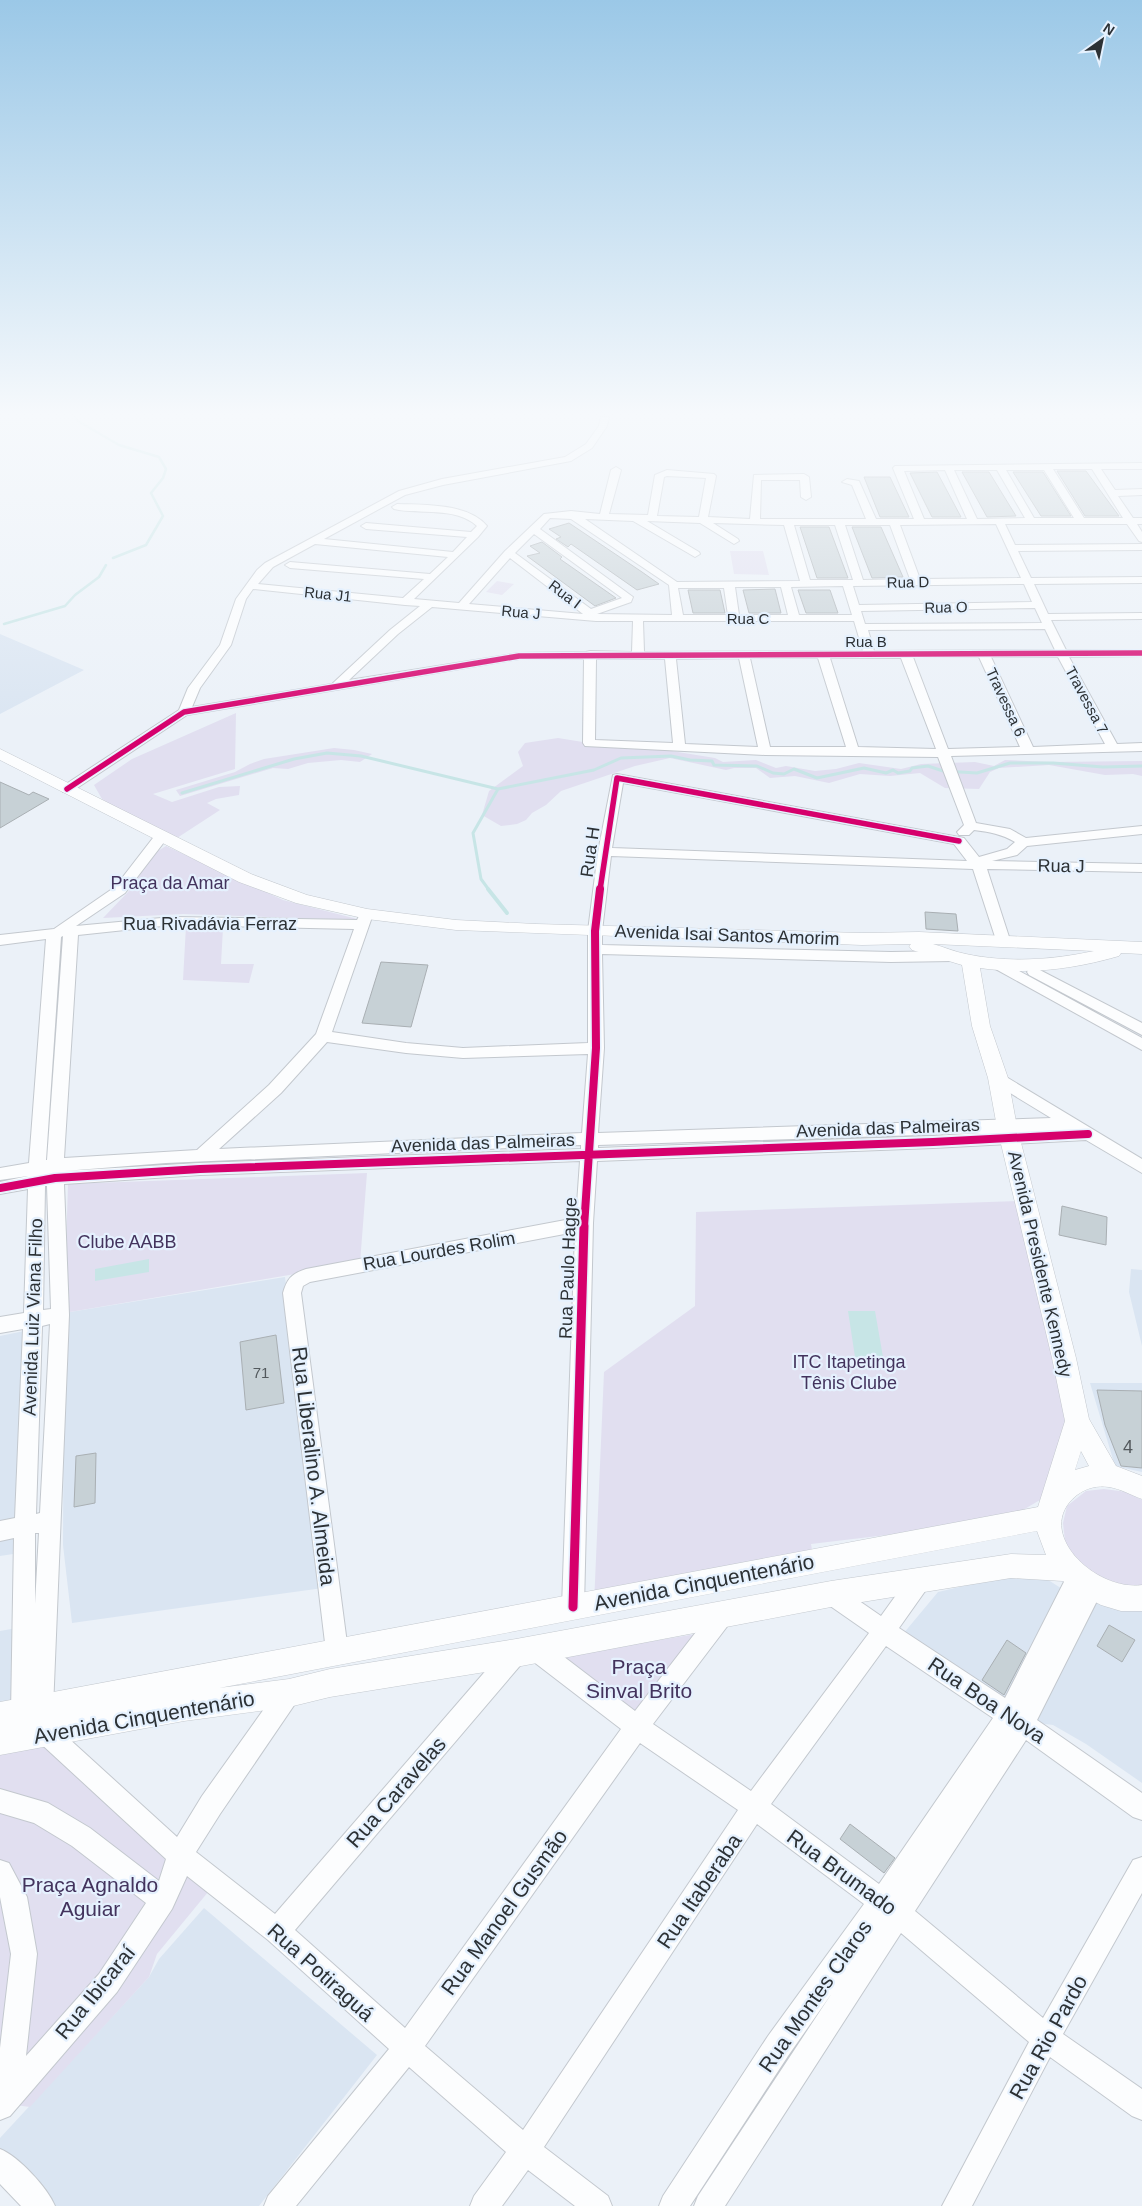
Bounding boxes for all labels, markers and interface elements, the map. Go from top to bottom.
north arrow [1077,15,1127,65]
text: N [1100,20,1118,39]
street label: Rua D [887,573,930,591]
street label: Rua I [546,576,584,612]
street label: Rua J1 [303,583,353,605]
street label: Rua O [924,598,968,616]
street label: Rua J [501,602,541,622]
street label: Rua C [727,610,769,627]
street label: Rua B [845,633,887,650]
street label: Travessa 7 [1062,663,1112,737]
street label: Travessa 6 [983,665,1029,739]
street label: Rua H [577,825,603,879]
street label: Rua J [1037,856,1085,876]
park label: Praça da Amar [110,873,230,893]
street label: Rua Rivadávia Ferraz [123,914,297,934]
street label: Avenida Isai Santos Amorim [614,921,840,949]
street label: Avenida das Palmeiras [796,1115,980,1141]
street label: Avenida das Palmeiras [391,1130,575,1156]
street label: Avenida Presidente Kennedy [1004,1149,1076,1379]
street label: Rua Paulo Hagge [556,1197,580,1339]
street label: Avenida Luiz Viana Filho [20,1218,46,1416]
street label: Rua Lourdes Rolim [361,1228,517,1274]
park label: Clube AABB [77,1232,177,1252]
street label: Rua Liberalino A. Almeida [288,1345,340,1587]
park label: ITC Itapetinga Tênis Clube [792,1352,907,1393]
house number: 71 [253,1364,269,1381]
house number: 4 [1123,1437,1133,1457]
street label: Avenida Cinquentenário [592,1549,816,1615]
street label: Rua Boa Nova [924,1652,1050,1748]
park label: Praça Sinval Brito [586,1655,692,1702]
street label: Avenida Cinquentenário [32,1686,256,1748]
street label: Rua Caravelas [342,1732,450,1852]
street label: Rua Manoel Gusmão [436,1825,572,1999]
street label: Rua Brumado [783,1825,901,1919]
street label: Rua Itaberaba [652,1829,746,1953]
park label: Praça Agnaldo Aguiar [22,1873,158,1920]
street label: Rua Montes Claros [754,1916,876,2076]
street label: Rua Potiraguá [263,1919,379,2026]
street label: Rua Ibicaraí [50,1941,140,2043]
street label: Rua Rio Pardo [1005,1971,1091,2103]

